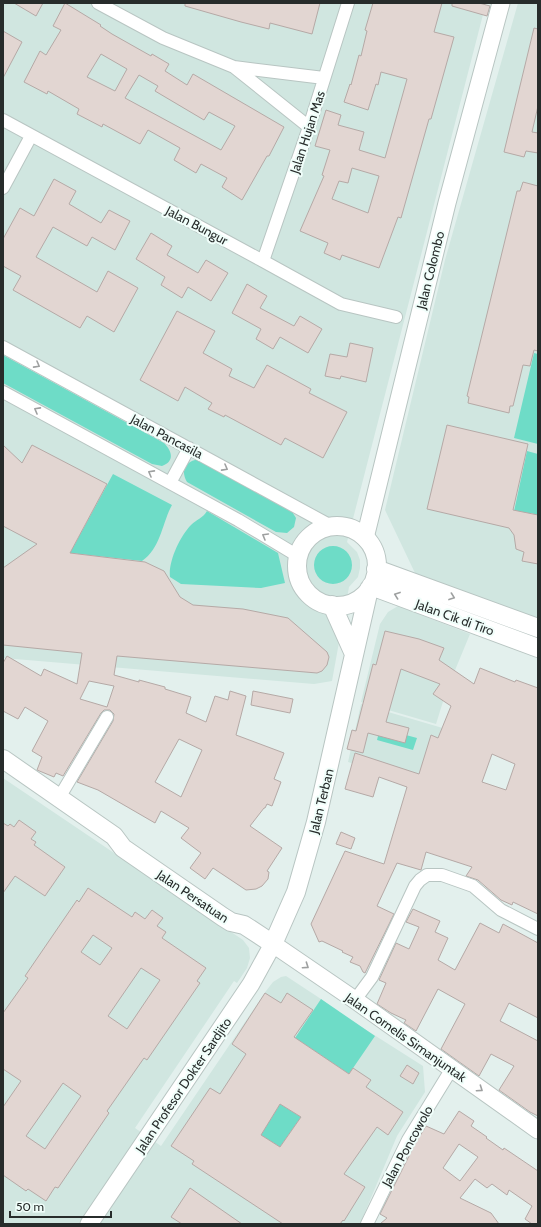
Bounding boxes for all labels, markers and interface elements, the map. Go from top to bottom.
street label: Jalan Hujan Mas [286,88,329,177]
street label: Jalan Bungur [162,201,232,248]
street label: Jalan Colombo [412,229,447,312]
one-way arrow [33,361,40,368]
one-way arrow [34,408,41,415]
street label: Jalan Pancasila [127,410,206,462]
one-way arrow [221,463,228,470]
one-way arrow [148,470,155,477]
one-way arrow [262,533,269,541]
one-way arrow [393,592,400,600]
one-way arrow [449,593,456,601]
street label: Jalan Cik di Tiro [413,595,496,639]
street label: Jalan Terban [305,767,337,836]
street label: Jalan Persatuan [153,866,232,926]
one-way arrow [301,961,308,968]
street label: Jalan Cornelis Simanjuntak [341,988,470,1086]
street label: Jalan Profesor Dokter Sardjito [131,1014,235,1157]
one-way arrow [476,1084,483,1091]
street label: Jalan Poncowolo [378,1103,436,1190]
scale bar [10,1193,111,1219]
text: 50 m [16,1199,44,1214]

